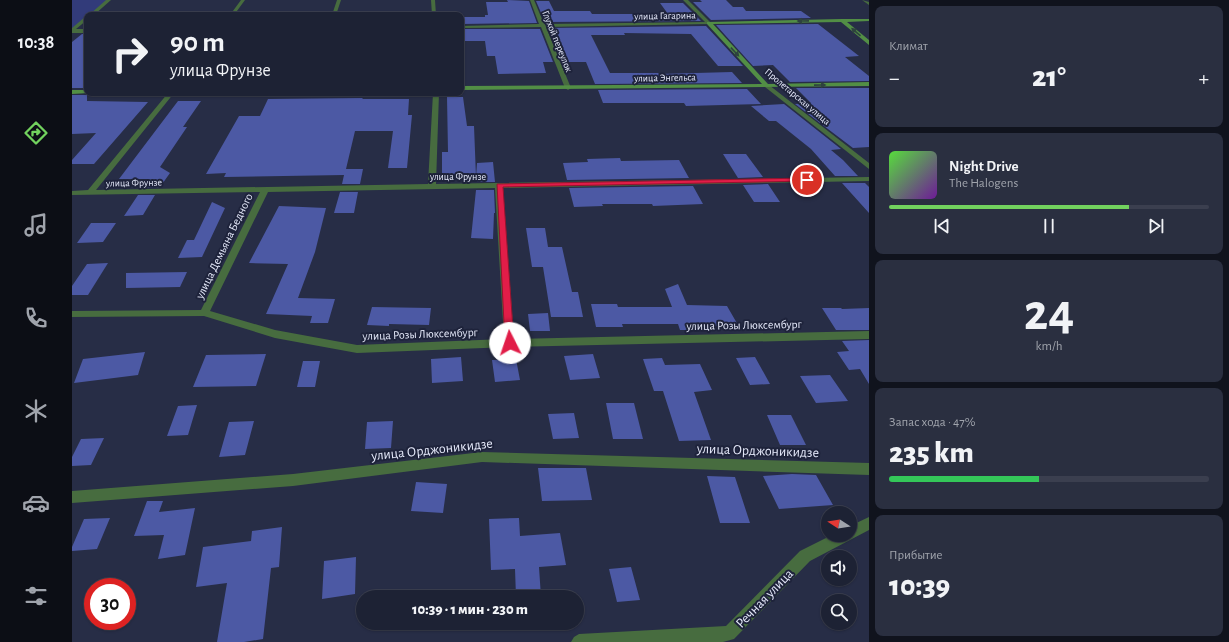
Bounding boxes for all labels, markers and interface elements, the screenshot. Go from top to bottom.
street label: Глухой переулок [540,9,574,74]
street label: улица Гагарина [633,10,696,22]
one-way arrow [796,18,809,24]
one-way arrow [850,27,861,36]
icon: right [104,28,156,80]
text: 90 m [170,29,225,57]
text: 10:38 [18,34,54,52]
text: Климат [889,40,928,53]
one-way arrow [731,47,740,57]
text: улица Фрунзе [170,62,271,80]
text: 21° [1032,62,1066,92]
street label: Пролетарская улица [763,67,832,127]
text: − [889,67,900,89]
text: + [1198,67,1209,89]
street label: улица Энгельса [633,72,696,84]
one-way arrow [814,82,827,88]
icon: directions [22,119,50,147]
text: Night Drive [949,159,1019,174]
pin [790,163,824,197]
icon: arrive [796,169,818,191]
street label: улица Фрунзе [429,172,486,182]
text: The Halogens [949,177,1018,190]
street label: улица Фрунзе [105,178,163,189]
street label: улица Демьяна Бедного [193,191,256,302]
icon: music [22,211,50,239]
icon: previous [931,215,953,237]
icon: pause [1038,215,1060,237]
icon: next [1145,215,1167,237]
text: 24 [1024,287,1074,339]
icon: phone [22,304,50,332]
street label: улица Розы Люксембург [685,318,803,333]
position arrow [489,322,531,364]
street label: улица Розы Люксембург [361,326,479,343]
text: km/h [1036,340,1062,353]
icon: climate [22,397,50,425]
text: Запас хода · 47% [889,416,975,429]
street label: улица Орджоникидзе [370,437,494,463]
text: 235 km [889,438,974,468]
street label: улица Орджоникидзе [696,442,819,460]
icon: car [22,489,50,517]
north arrow [821,506,857,542]
map controls [821,506,857,630]
text: Прибытие [889,549,943,562]
button: sound [821,550,857,586]
street label: Речная улица [733,566,796,631]
text: 10:39 [889,571,950,601]
speed limit sign: 30 [84,578,136,630]
icon: filters [22,582,50,610]
button: search [821,594,857,630]
text: 10:39 · 1 мин · 230 m [412,602,528,617]

